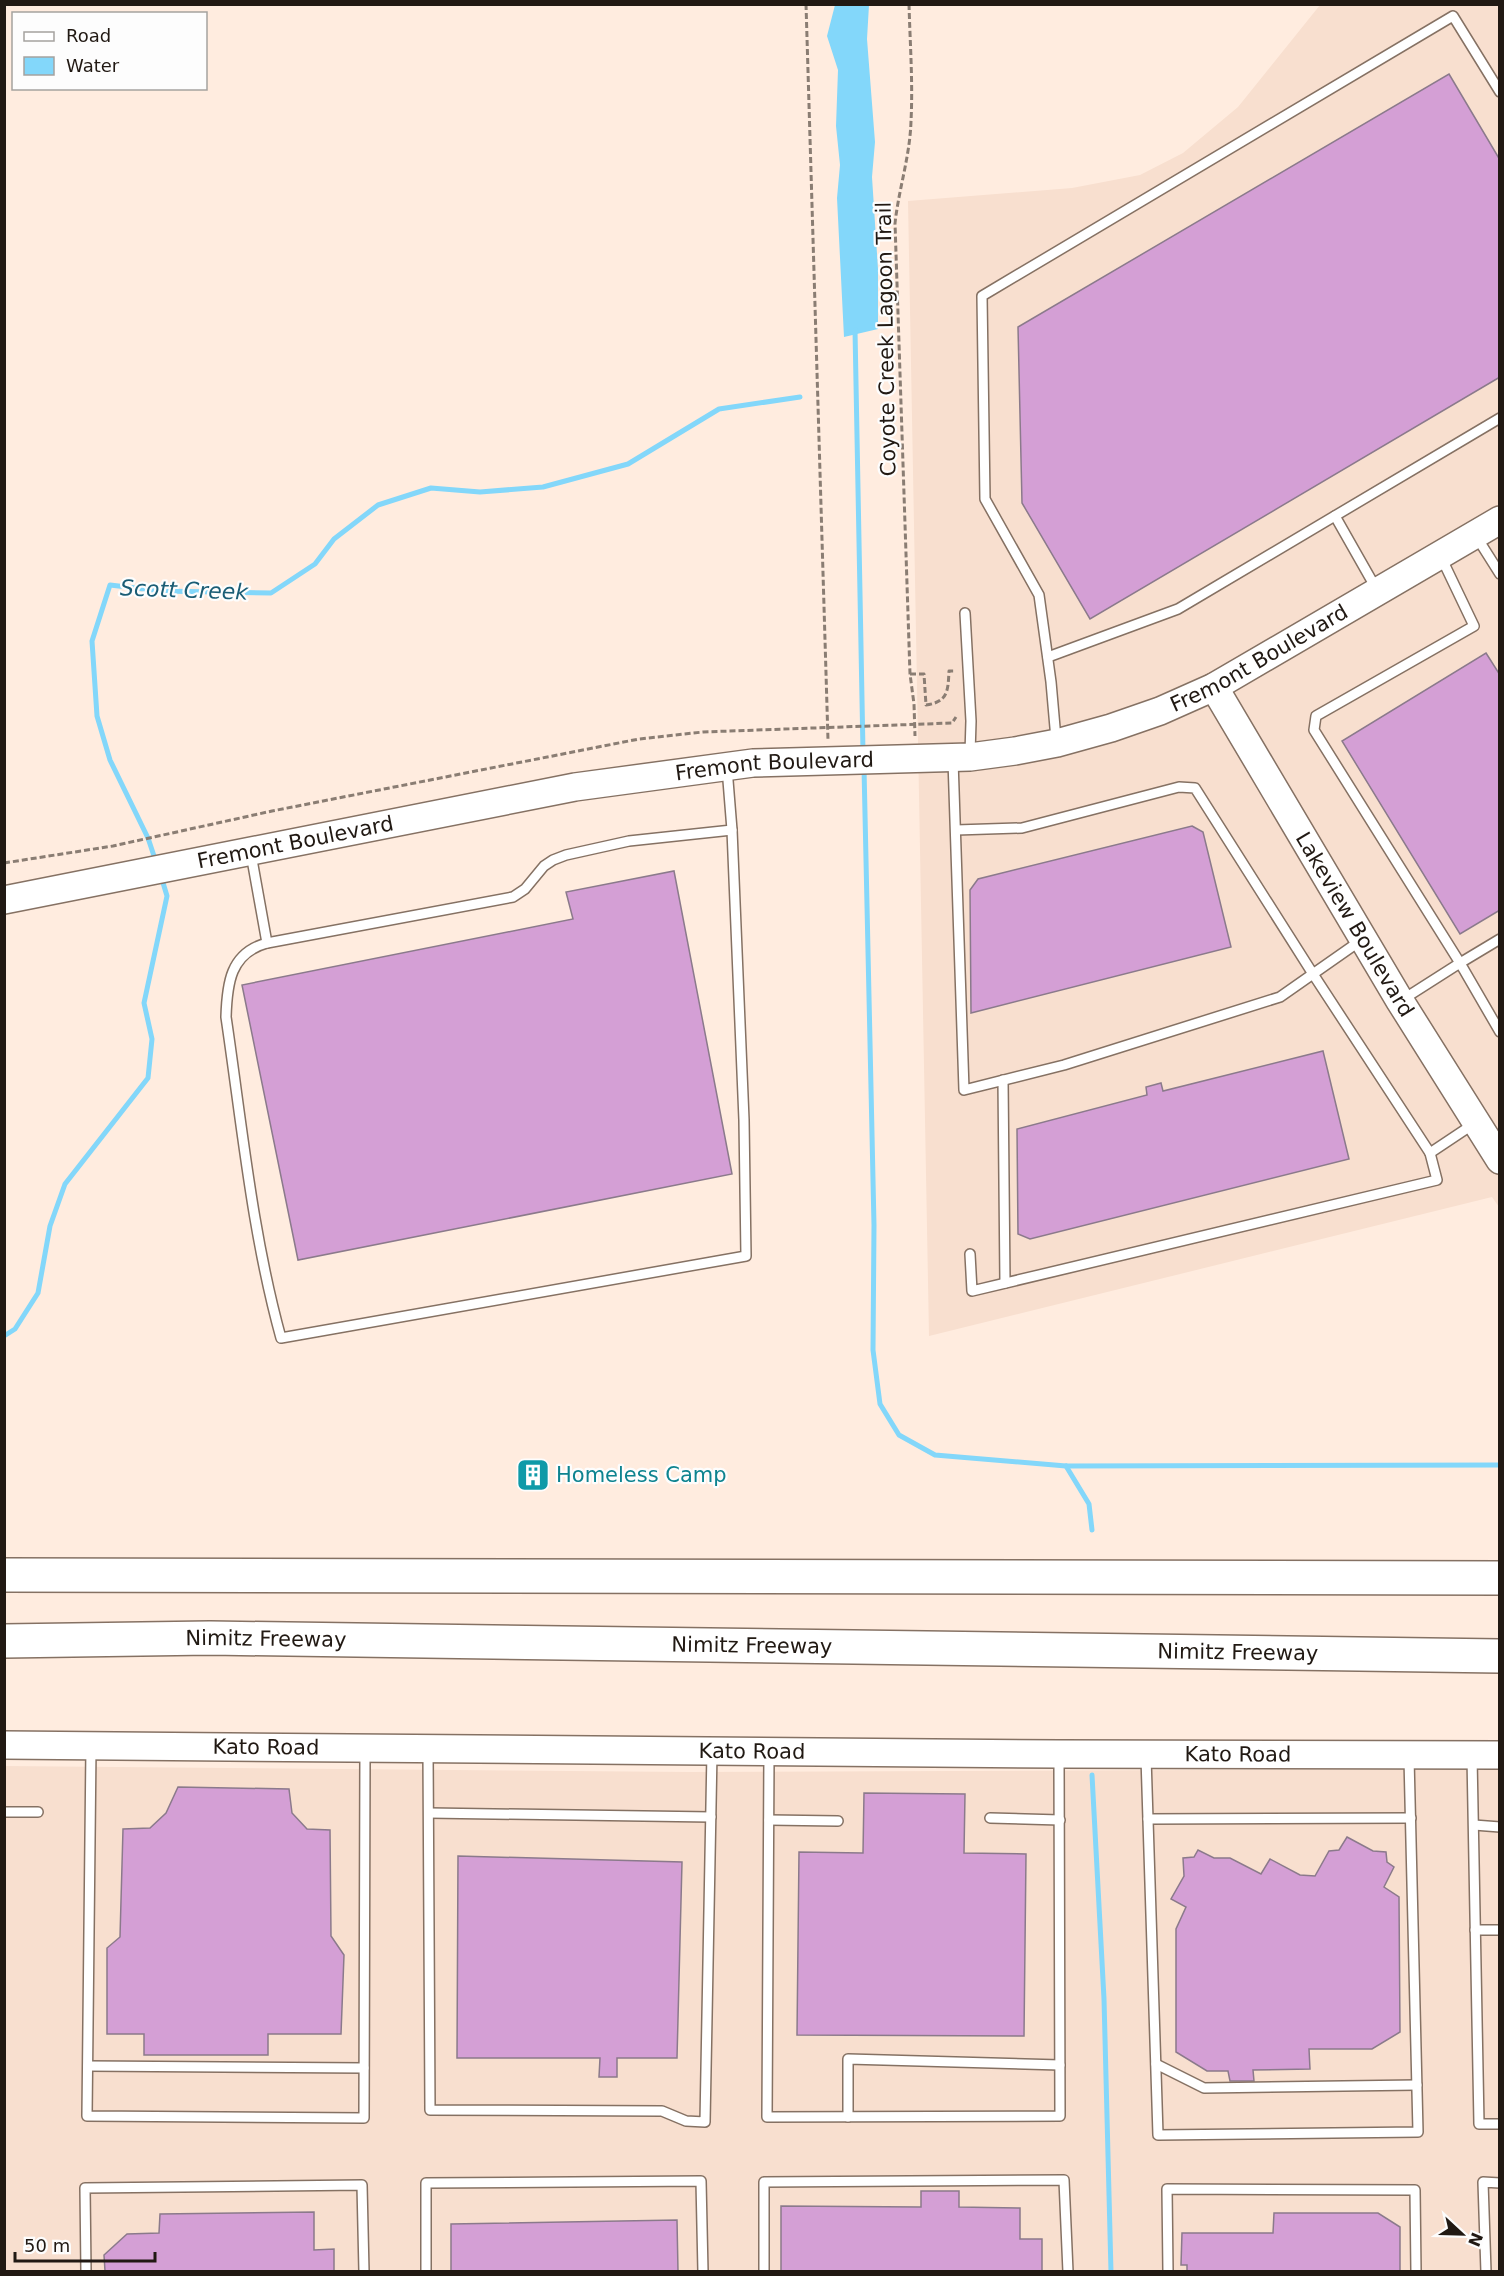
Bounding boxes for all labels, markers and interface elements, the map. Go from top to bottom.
legend [12,12,207,90]
text: Road [66,25,111,46]
text: Water [66,55,120,76]
street label: Coyote Creek Lagoon Trail [872,201,900,477]
water label: Scott Creek [120,575,250,605]
street label: Fremont Boulevard [1166,600,1352,717]
street label: Fremont Boulevard [674,748,874,785]
street label: Fremont Boulevard [195,811,396,873]
street label: Lakeview Boulevard [1291,828,1419,1021]
building icon: Homeless Camp [515,1457,551,1493]
place label: Homeless Camp [556,1463,727,1487]
street label: Nimitz Freeway [185,1626,347,1652]
street label: Nimitz Freeway [671,1632,833,1659]
street label: Nimitz Freeway [1157,1639,1318,1665]
street label: Kato Road [212,1735,319,1760]
street label: Kato Road [698,1739,805,1764]
street label: Kato Road [1185,1742,1291,1767]
north arrow [1432,2204,1492,2264]
scale bar [15,2225,154,2263]
text: N [1464,2230,1487,2249]
text: 50 m [24,2235,70,2256]

